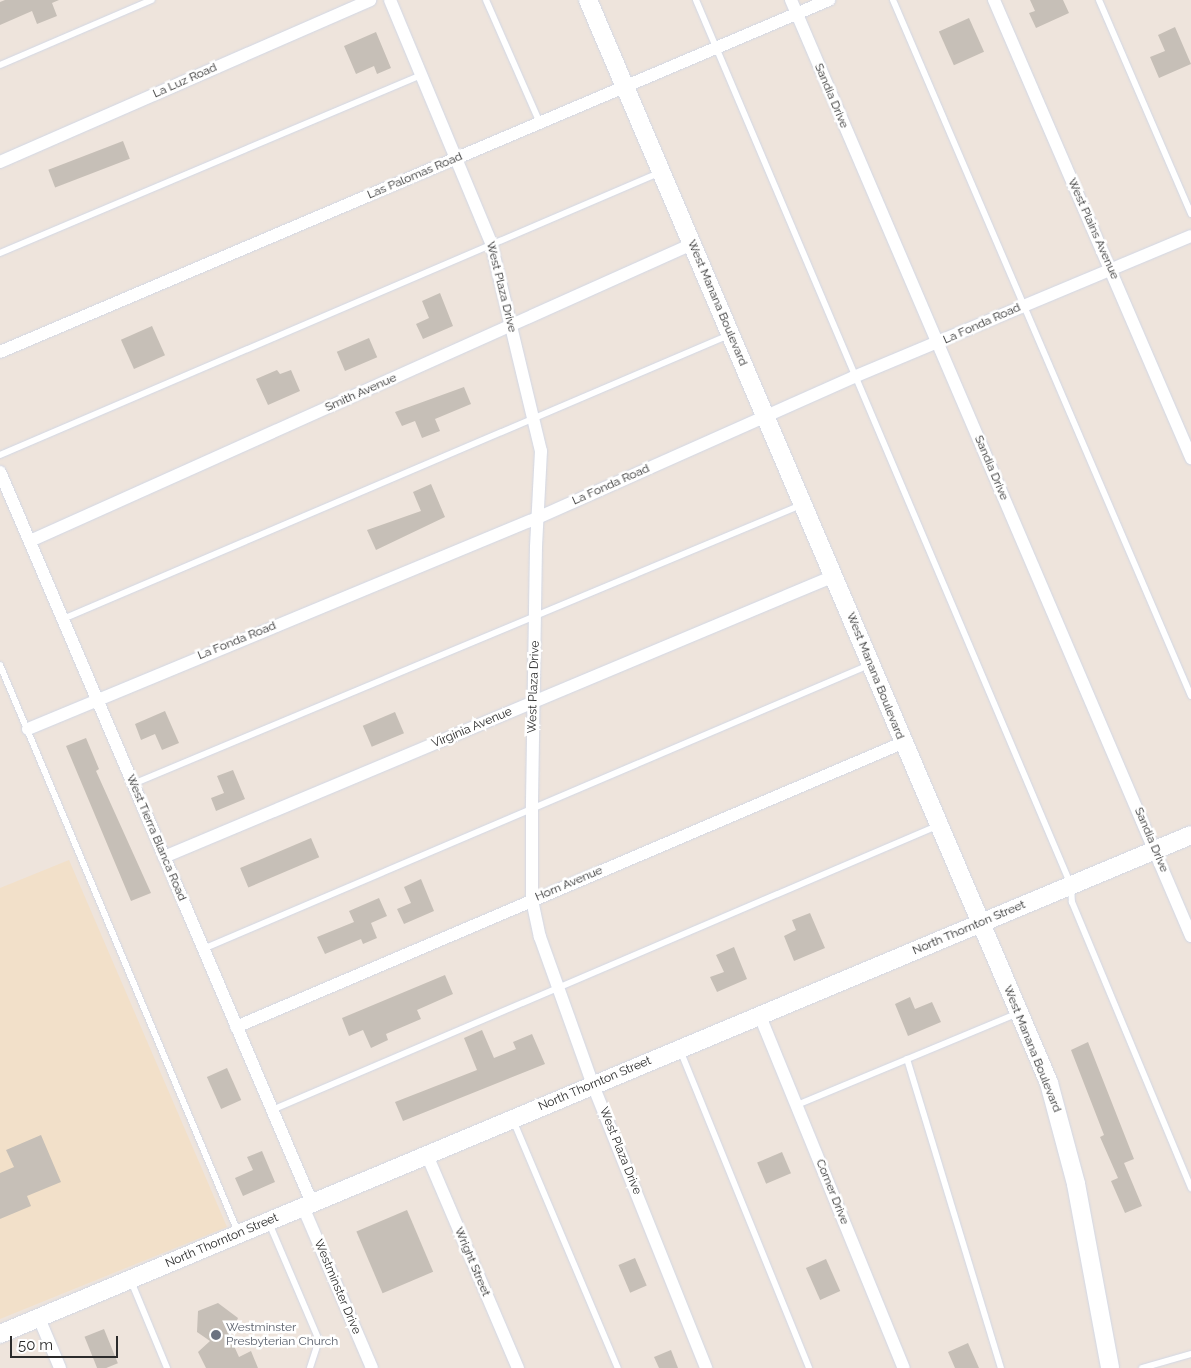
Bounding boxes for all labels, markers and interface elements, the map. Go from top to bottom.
street label: La Luz Road [151,61,219,101]
street label: Sandia Drive [811,61,851,131]
street label: Las Palomas Road [365,149,465,203]
street label: West Plains Avenue [1064,176,1122,282]
street label: West Manana Boulevard [684,238,750,368]
street label: West Plaza Drive [483,240,519,334]
street label: La Fonda Road [941,300,1023,348]
street label: Smith Avenue [323,371,399,415]
street label: Sandia Drive [971,433,1011,503]
street label: La Fonda Road [570,461,652,509]
street label: West Manana Boulevard [843,610,907,742]
street label: La Fonda Road [196,619,278,663]
street label: West Plaza Drive [525,640,543,734]
street label: Virginia Avenue [430,705,514,751]
street label: West Tierra Blanca Road [123,772,189,904]
street label: Sandia Drive [1131,805,1171,875]
street label: Horn Avenue [533,863,605,905]
street label: North Thornton Street [910,898,1028,958]
street label: West Manana Boulevard [1000,983,1064,1115]
street label: North Thornton Street [536,1054,654,1114]
street label: West Plaza Drive [596,1105,644,1197]
street label: Comer Drive [812,1157,852,1227]
street label: North Thornton Street [163,1211,281,1271]
street label: Wright Street [451,1225,493,1299]
street label: Westminster Drive [310,1237,364,1337]
place label: Westminster Presbyterian Church [226,1321,338,1349]
scale bar [12,1326,120,1358]
marker: Westminster Presbyterian Church [210,1329,222,1341]
text: 50 m [18,1336,53,1354]

